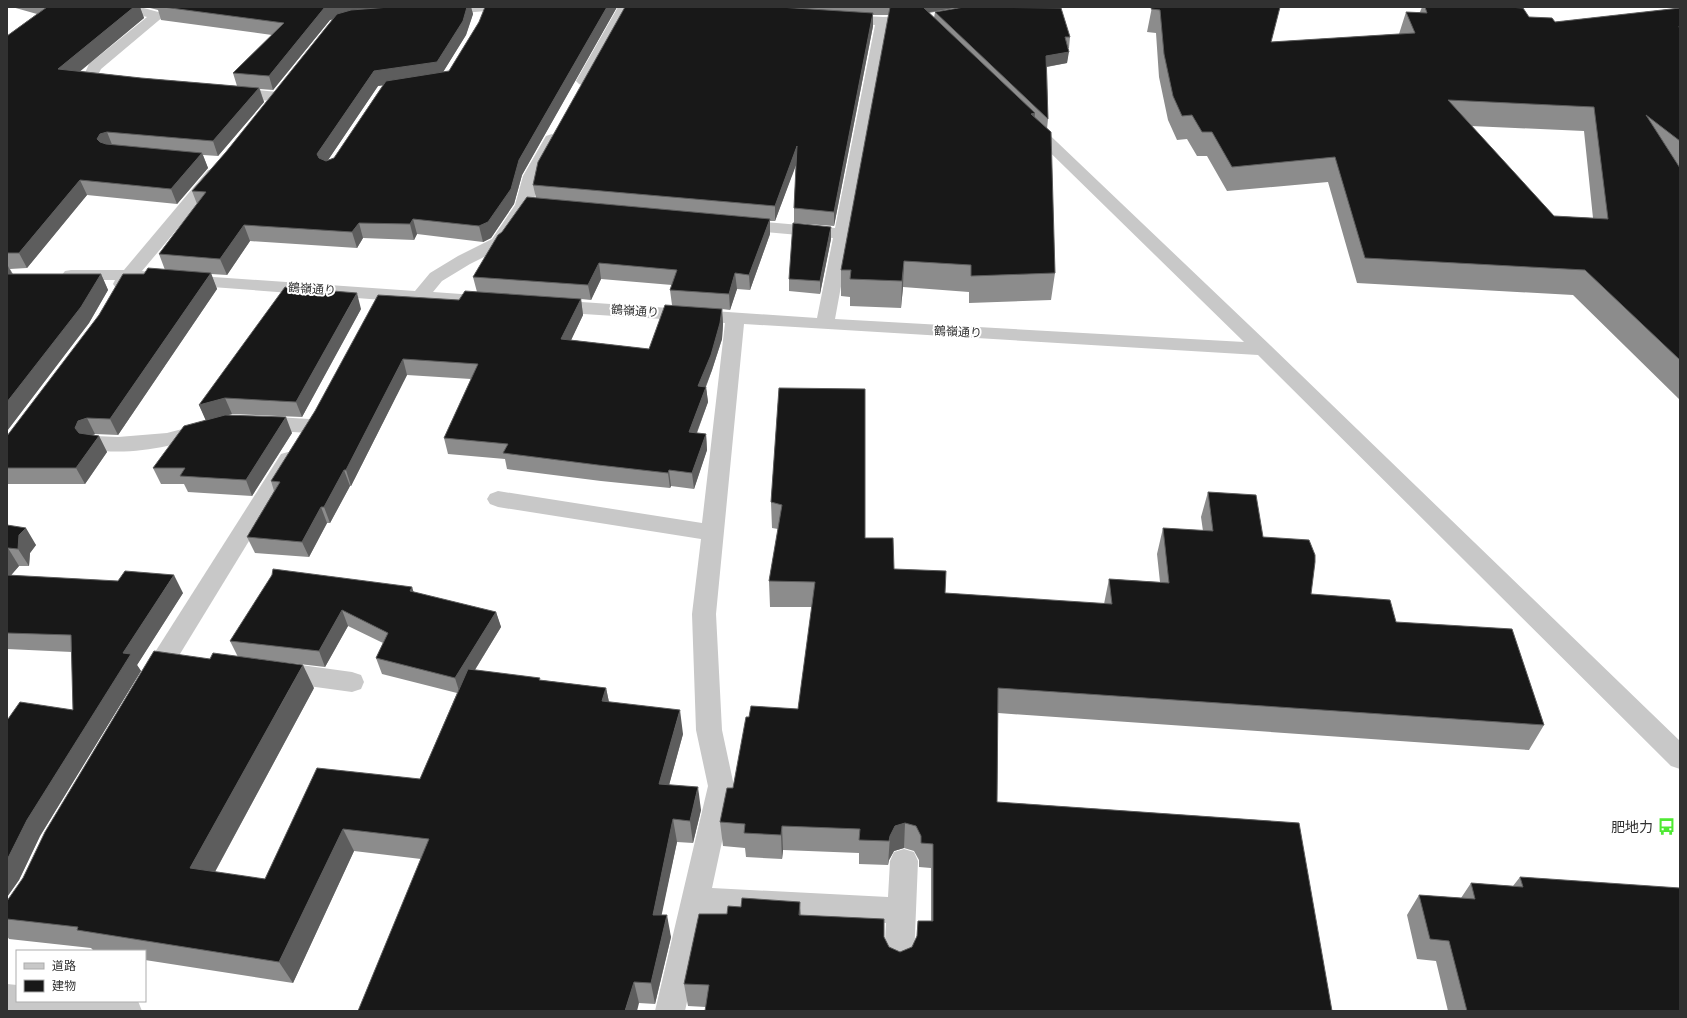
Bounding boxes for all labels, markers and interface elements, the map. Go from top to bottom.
street label: 鶴嶺通り [287,279,337,299]
street label: 鶴嶺通り [610,301,660,321]
street label: 鶴嶺通り [934,323,982,341]
bus stop icon: 肥地力 [1656,817,1676,837]
place label: 肥地力 [1611,818,1653,836]
legend [16,950,146,1002]
text: 道路 [52,958,76,974]
text: 建物 [52,978,76,994]

